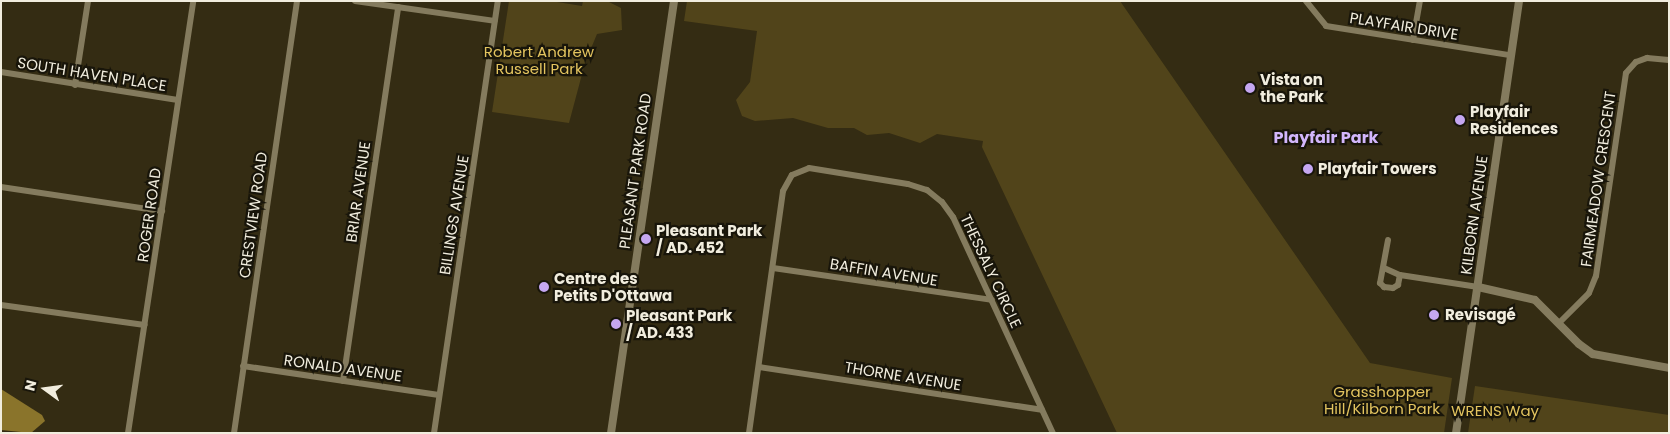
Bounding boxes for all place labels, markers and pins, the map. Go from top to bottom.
place label: Vista on the Park [1260,70,1324,105]
marker: Vista on the Park [1244,82,1256,94]
place label: Playfair Residences [1470,102,1558,137]
marker: Playfair Residences [1454,114,1466,126]
place label: Playfair Towers [1318,160,1436,178]
marker: Playfair Towers [1302,163,1314,175]
place label: Pleasant Park / AD. 452 [656,221,762,256]
marker: Pleasant Park / AD. 452 [640,233,652,245]
place label: Centre des Petits D'Ottawa [554,269,672,304]
marker: Centre des Petits D'Ottawa [538,281,550,293]
place label: Pleasant Park / AD. 433 [626,306,732,341]
place label: Revisagé [1445,306,1516,324]
marker: Revisagé [1427,308,1441,322]
marker: Pleasant Park / AD. 433 [610,318,622,330]

